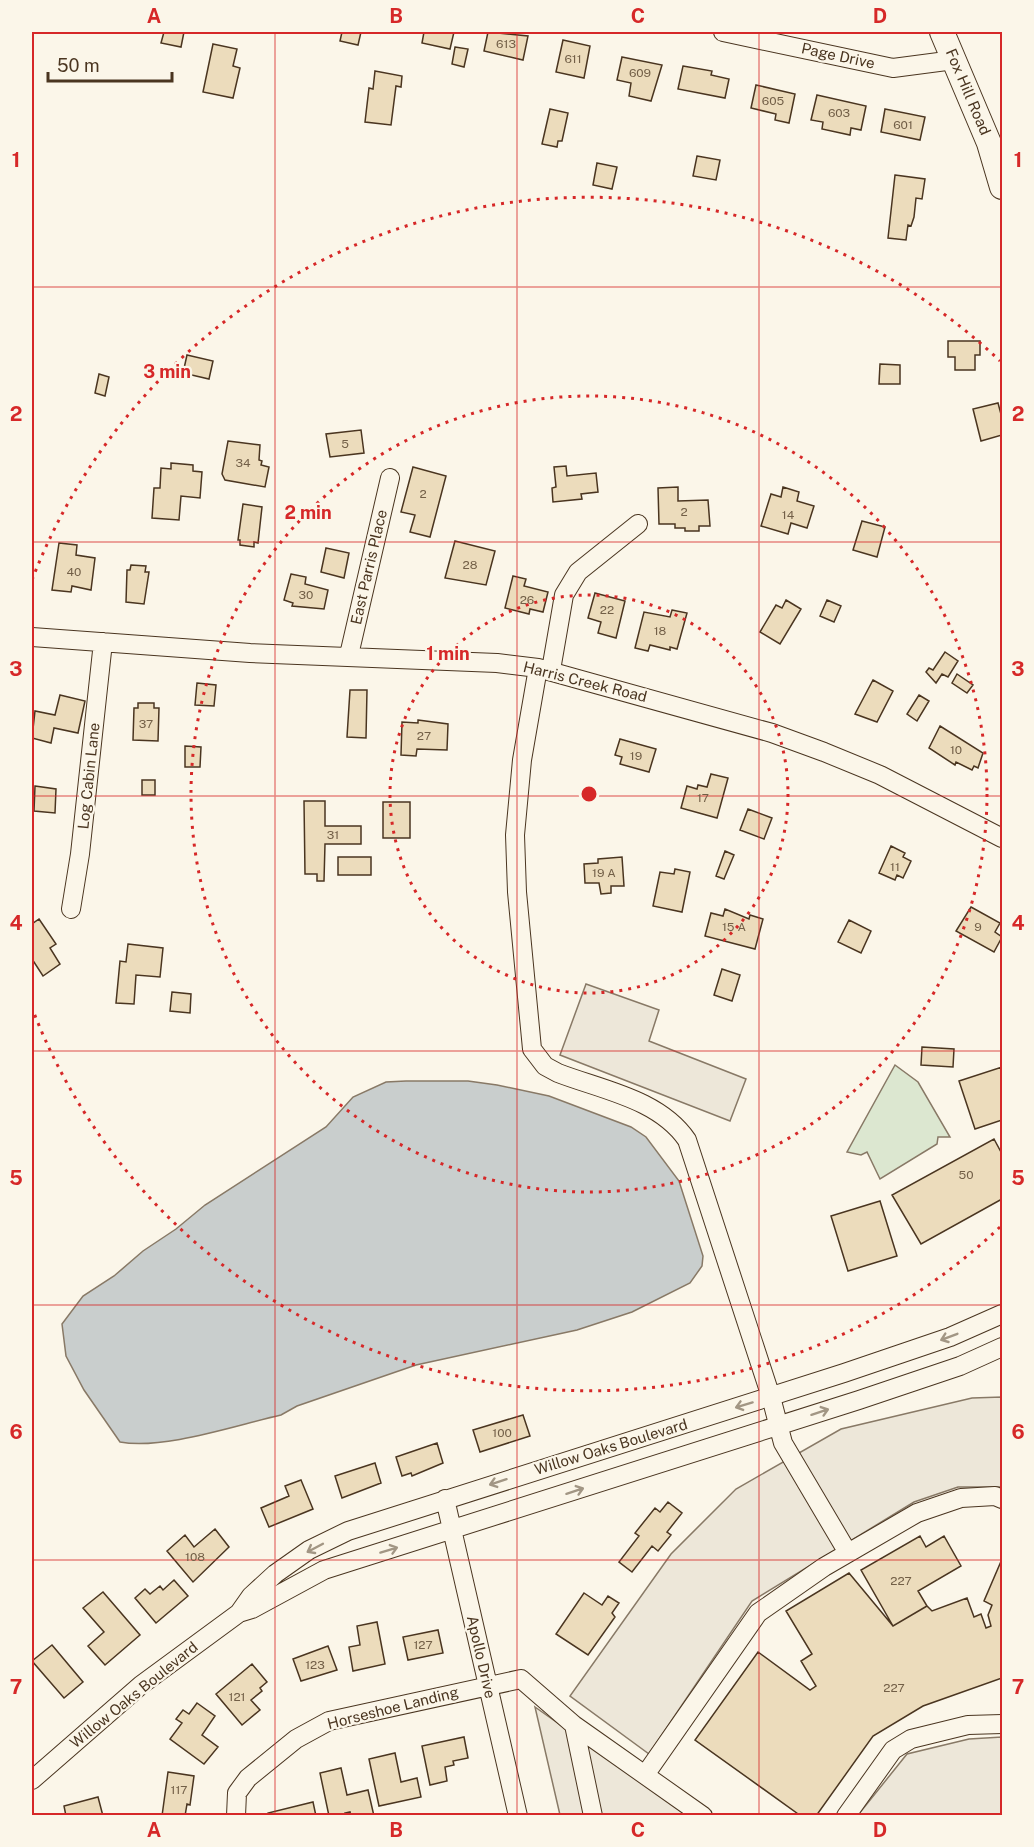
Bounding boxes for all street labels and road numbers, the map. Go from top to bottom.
street label: Page Drive [800,39,876,72]
street label: Fox Hill Road [943,46,994,138]
street label: East Parris Place [347,508,390,626]
street label: Harris Creek Road [521,658,649,705]
street label: Log Cabin Lane [74,722,103,830]
street label: Willow Oaks Boulevard [532,1415,689,1478]
street label: Apollo Drive [464,1614,499,1700]
street label: Willow Oaks Boulevard [67,1638,201,1751]
street label: Horseshoe Landing [325,1683,460,1732]

